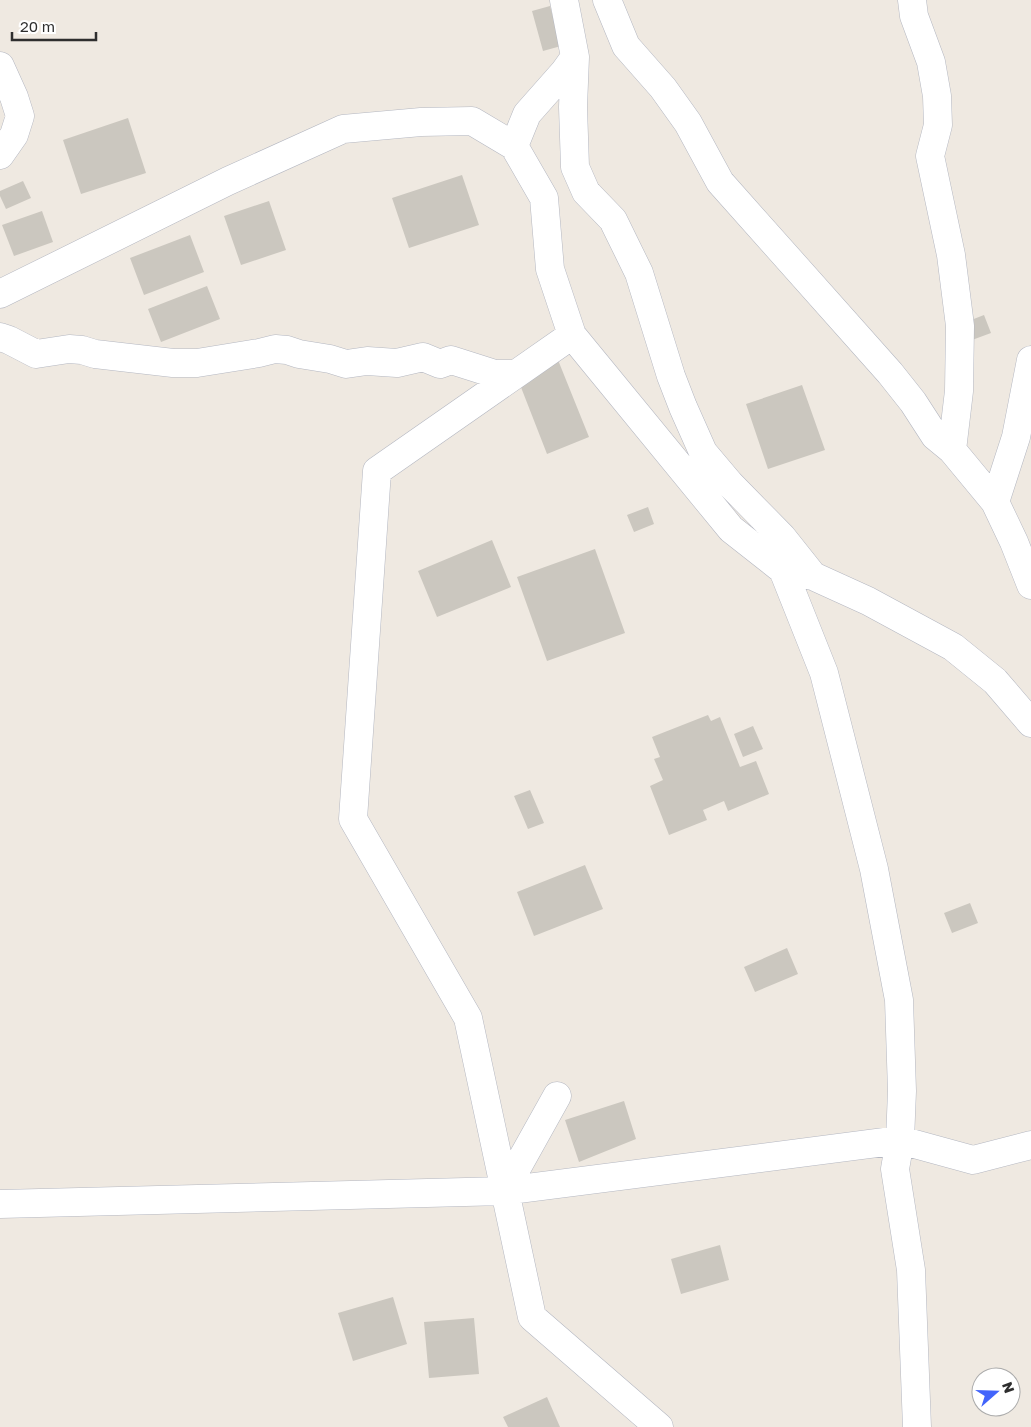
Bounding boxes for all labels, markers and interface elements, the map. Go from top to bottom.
scale bar [12,10,96,42]
text: 20 m [20,17,55,35]
north arrow [971,1367,1021,1417]
text: N [999,1379,1018,1395]

